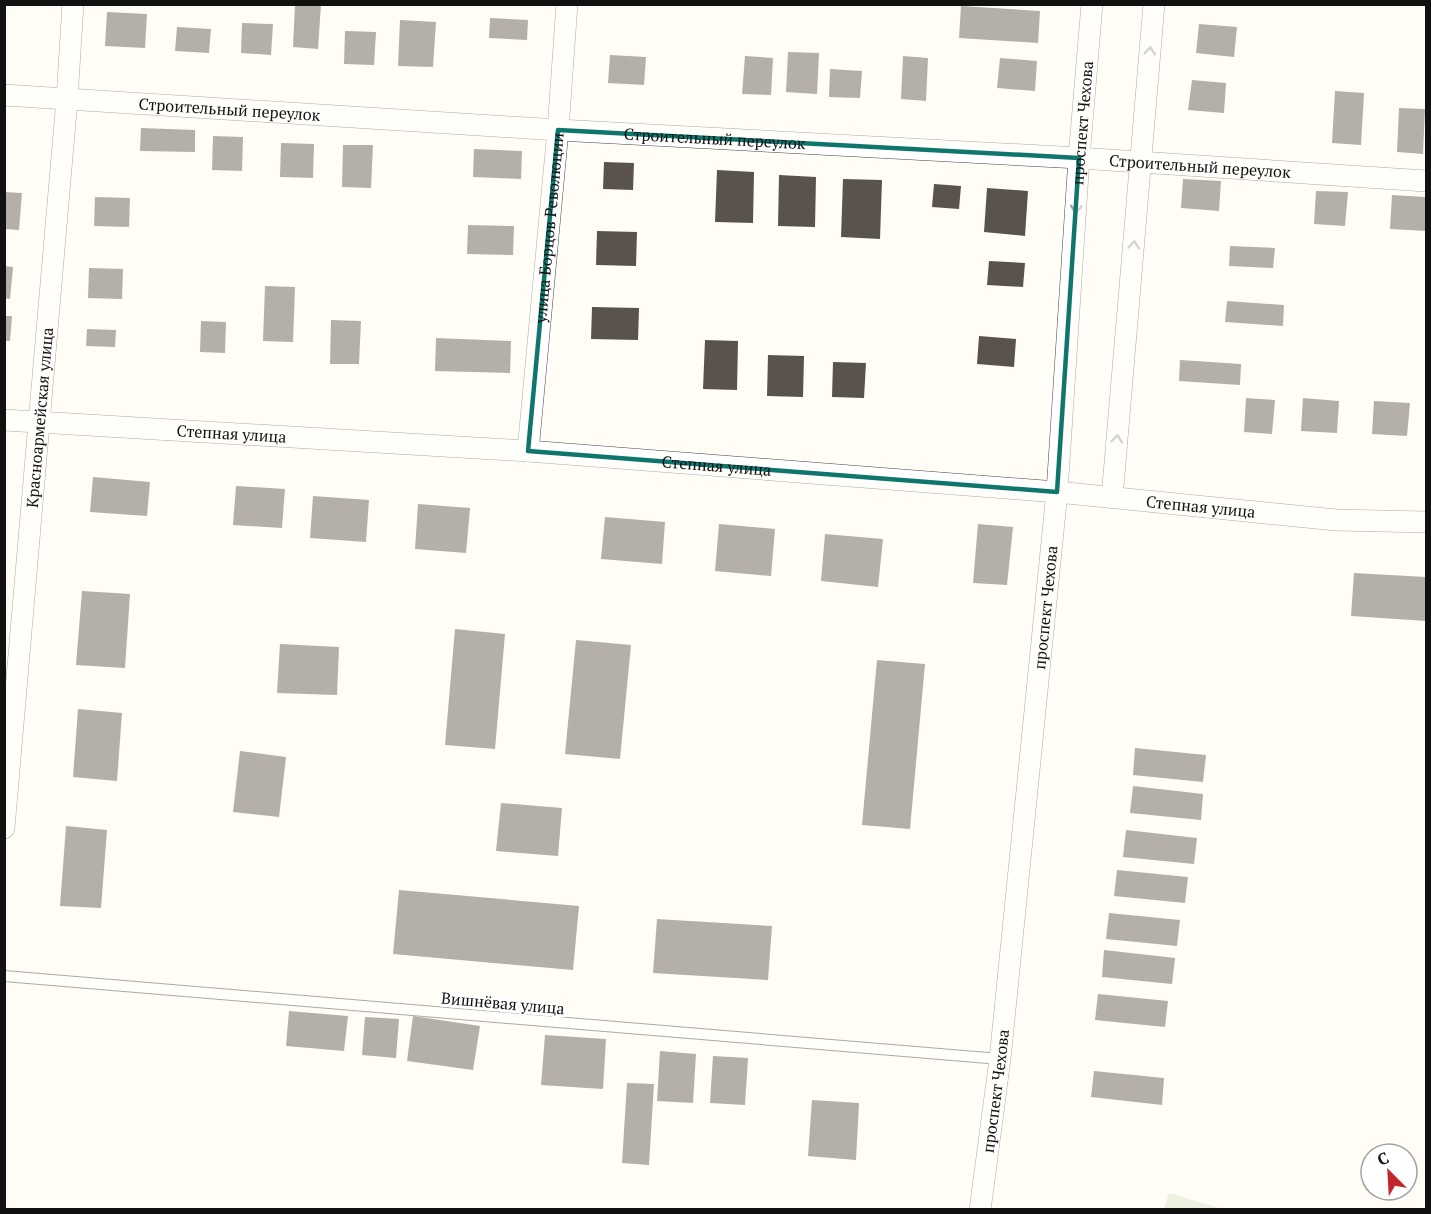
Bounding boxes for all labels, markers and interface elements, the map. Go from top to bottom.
one-way arrow [1143,46,1156,55]
street label: проспект Чехова [1066,60,1098,186]
street label: Строительный переулок [138,93,321,126]
street label: Строительный переулок [623,123,806,154]
street label: улица Борцов Революции [529,131,569,325]
street label: Строительный переулок [1108,149,1292,183]
one-way arrow [1069,205,1082,214]
one-way arrow [1127,241,1140,250]
street label: Красноармейская улица [21,326,58,509]
street label: Степная улица [176,419,287,448]
one-way arrow [1110,435,1123,444]
street label: Степная улица [661,450,772,481]
street label: Степная улица [1145,490,1257,523]
street label: проспект Чехова [1028,545,1063,671]
street label: Вишнёвая улица [440,987,566,1019]
street label: проспект Чехова [977,1028,1014,1154]
north arrow [1359,1142,1419,1202]
text: С [1374,1146,1392,1170]

